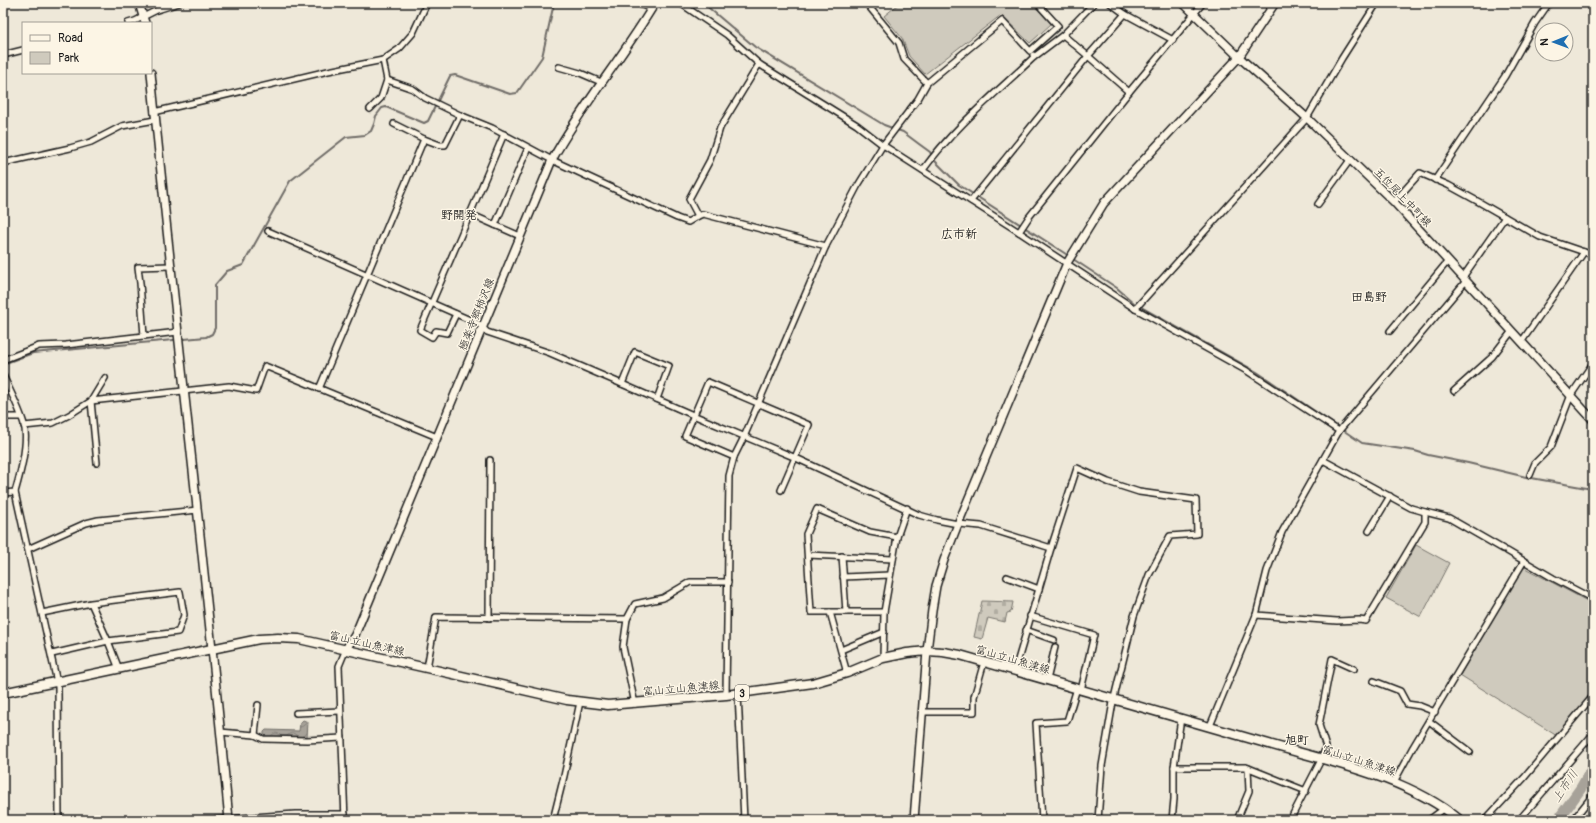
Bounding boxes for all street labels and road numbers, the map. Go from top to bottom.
street label: 五位尾上中町線 [1371,165,1434,230]
street label: 極楽寺郷柿沢線 [456,276,497,352]
street label: 富山立山魚津線 [328,628,406,658]
street label: 富山立山魚津線 [974,643,1052,676]
street label: 富山立山魚津線 [642,679,720,698]
road number: 3 [735,685,749,701]
street label: 富山立山魚津線 [1320,742,1397,779]

